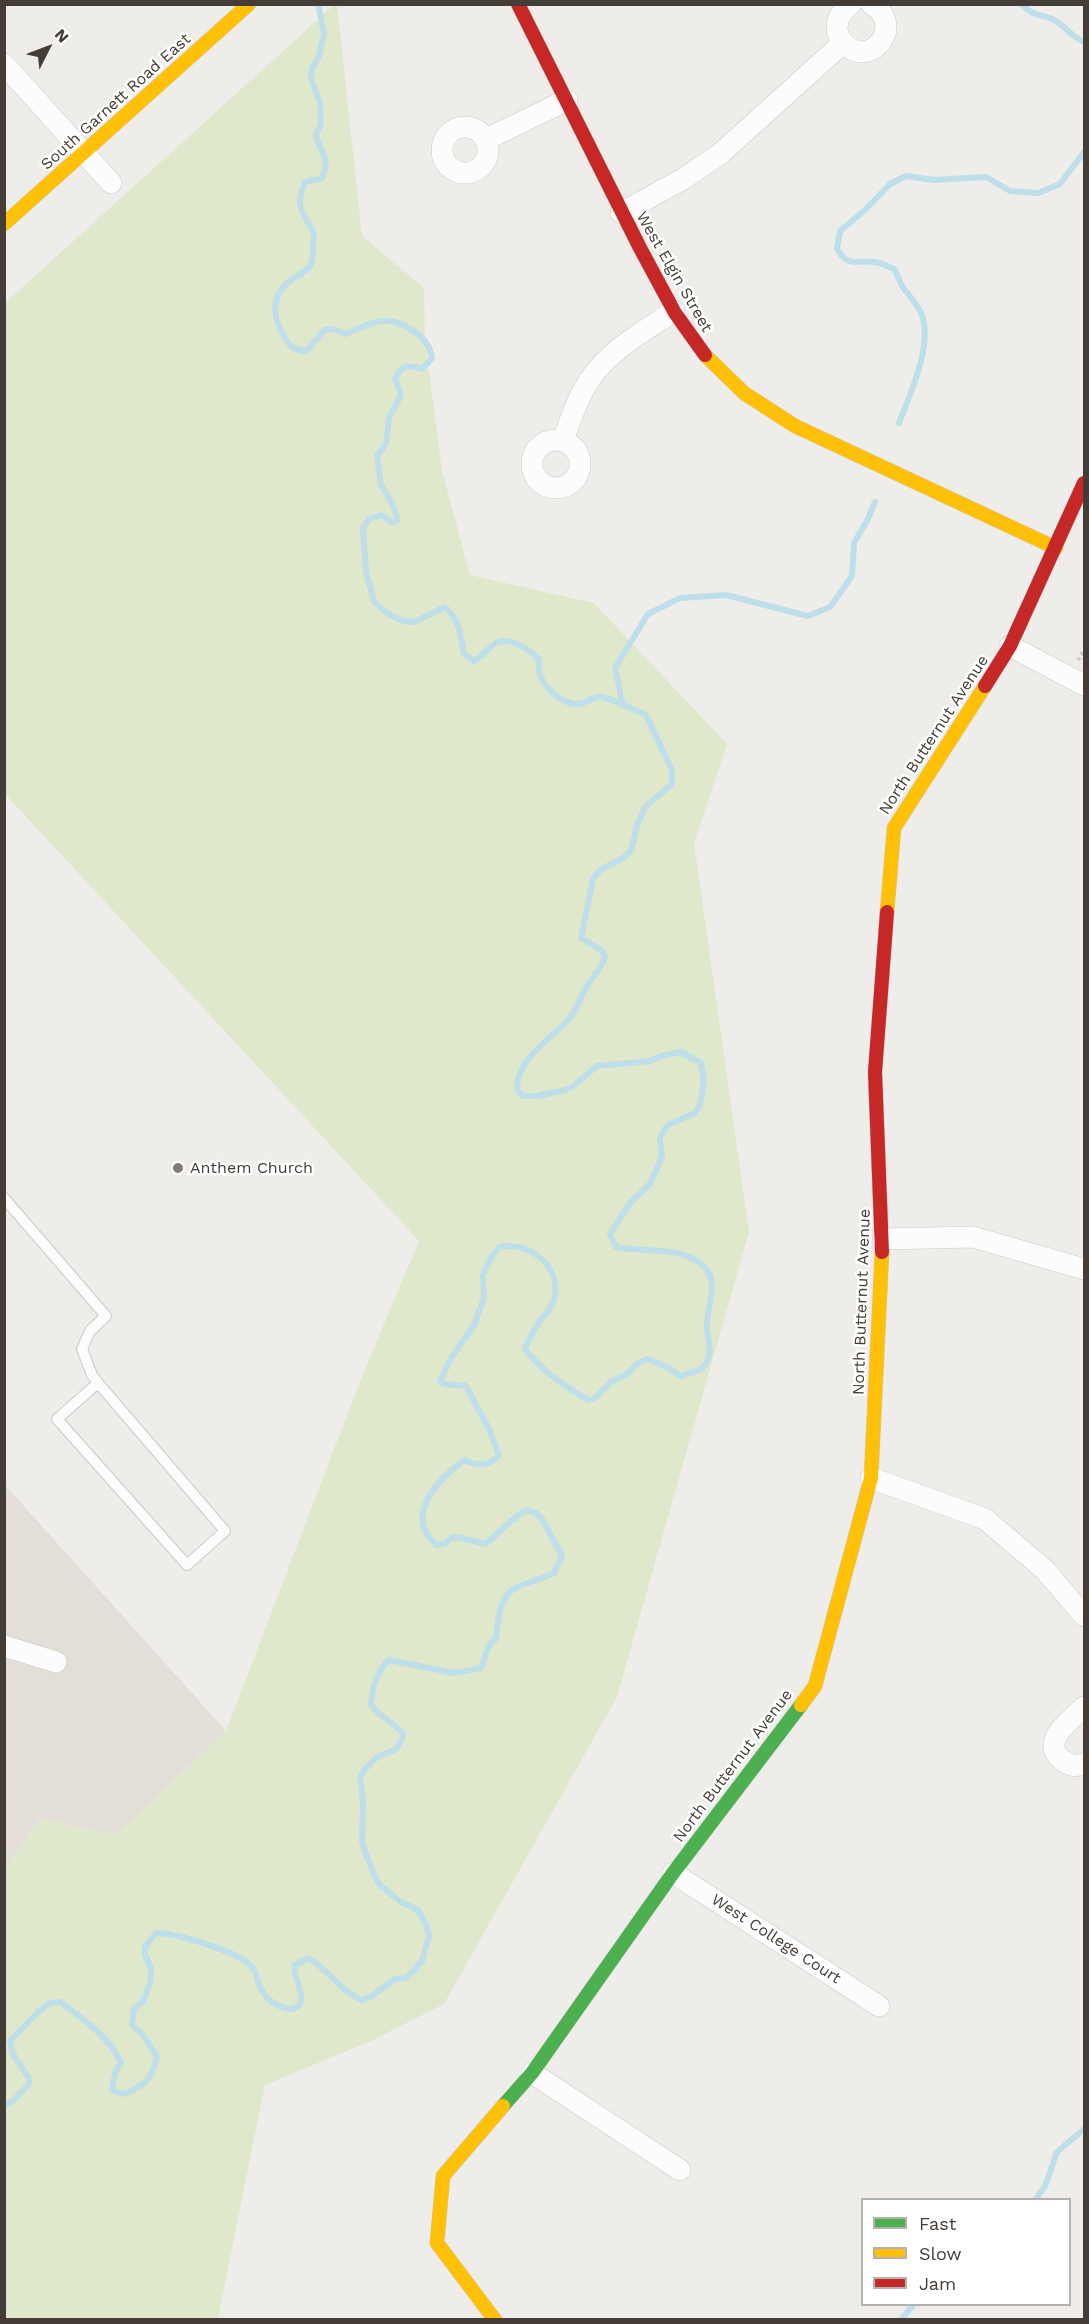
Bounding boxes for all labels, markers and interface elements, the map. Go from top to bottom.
north arrow [18,18,78,78]
text: N [51,25,73,46]
street label: South Garnett Road East [37,30,195,174]
street label: West Elgin Street [632,208,716,336]
street label: North Butternut Avenue [875,652,993,818]
place label: Anthem Church [190,1158,313,1178]
marker: Anthem Church [171,1161,185,1175]
street label: North Butternut Avenue [849,1209,875,1395]
street label: North Butternut Avenue [669,1686,797,1846]
street label: West College Court [708,1890,844,1988]
legend [861,2198,1071,2306]
text: Fast [919,2213,956,2234]
text: Slow [919,2243,962,2264]
text: Jam [919,2273,956,2294]

